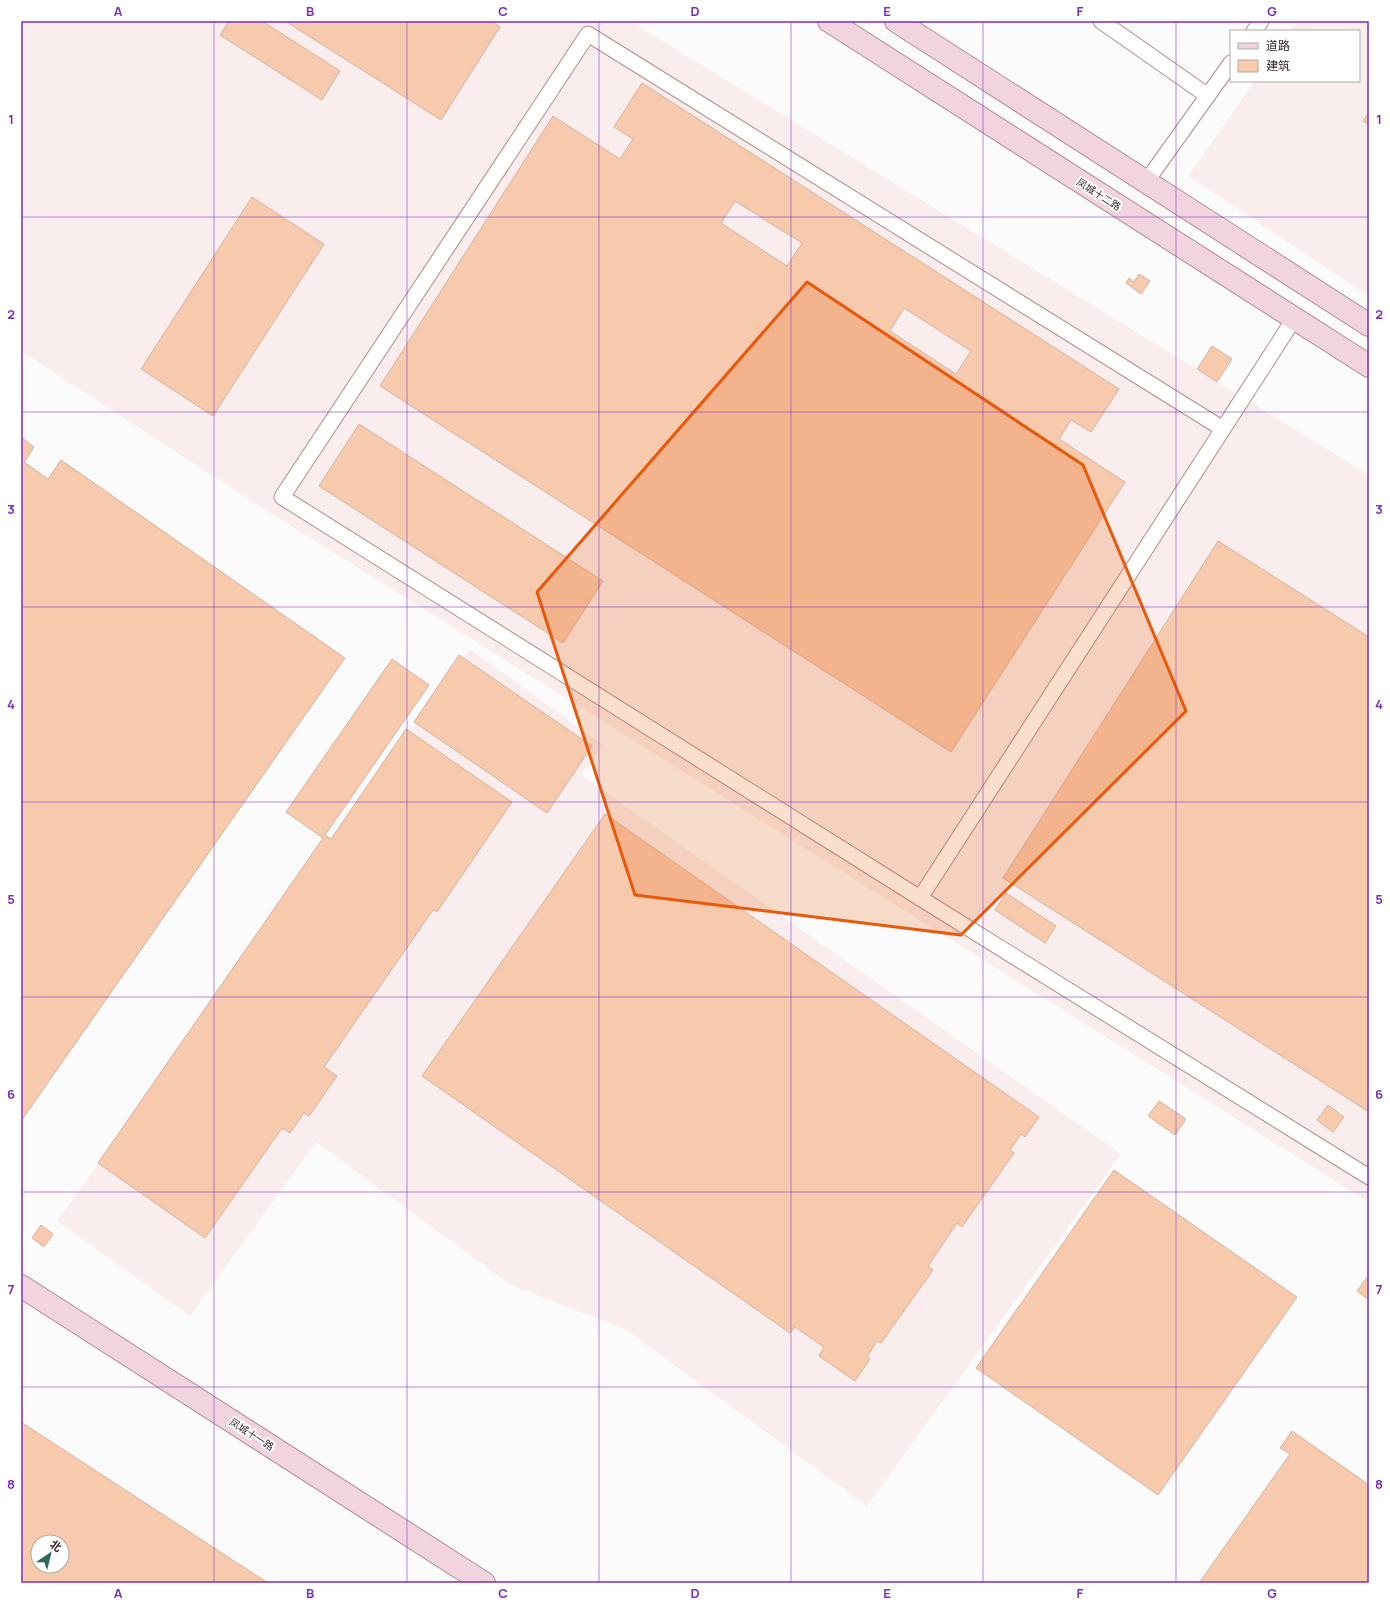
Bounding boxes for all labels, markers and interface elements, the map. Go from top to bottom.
text: A [114,2,123,20]
text: B [306,2,314,20]
text: C [498,2,508,20]
text: D [690,2,700,20]
text: E [883,2,891,20]
text: F [1077,2,1084,20]
text: G [1267,2,1277,20]
legend [1230,30,1360,82]
text: 道路 [1266,37,1290,54]
text: 建筑 [1266,57,1290,74]
text: 1 [8,110,14,128]
text: 1 [1376,110,1382,128]
street label: 凤城十二路 [1074,175,1124,213]
text: 2 [7,305,15,323]
text: 2 [1375,305,1383,323]
text: 3 [7,500,15,518]
text: 3 [1375,500,1383,518]
text: 4 [7,695,15,713]
text: 4 [1375,695,1383,713]
text: 5 [7,890,15,908]
text: 5 [1375,890,1383,908]
text: 6 [7,1085,15,1103]
text: 6 [1375,1085,1383,1103]
text: 7 [8,1280,15,1298]
text: 7 [1376,1280,1383,1298]
street label: 凤城十一路 [227,1415,277,1453]
text: 8 [7,1475,15,1493]
text: 8 [1375,1475,1383,1493]
north arrow [30,1534,70,1574]
text: 北 [47,1536,65,1555]
text: A [114,1584,123,1602]
text: B [306,1584,314,1602]
text: C [498,1584,508,1602]
text: D [690,1584,700,1602]
text: E [883,1584,891,1602]
text: F [1077,1584,1084,1602]
text: G [1267,1584,1277,1602]

